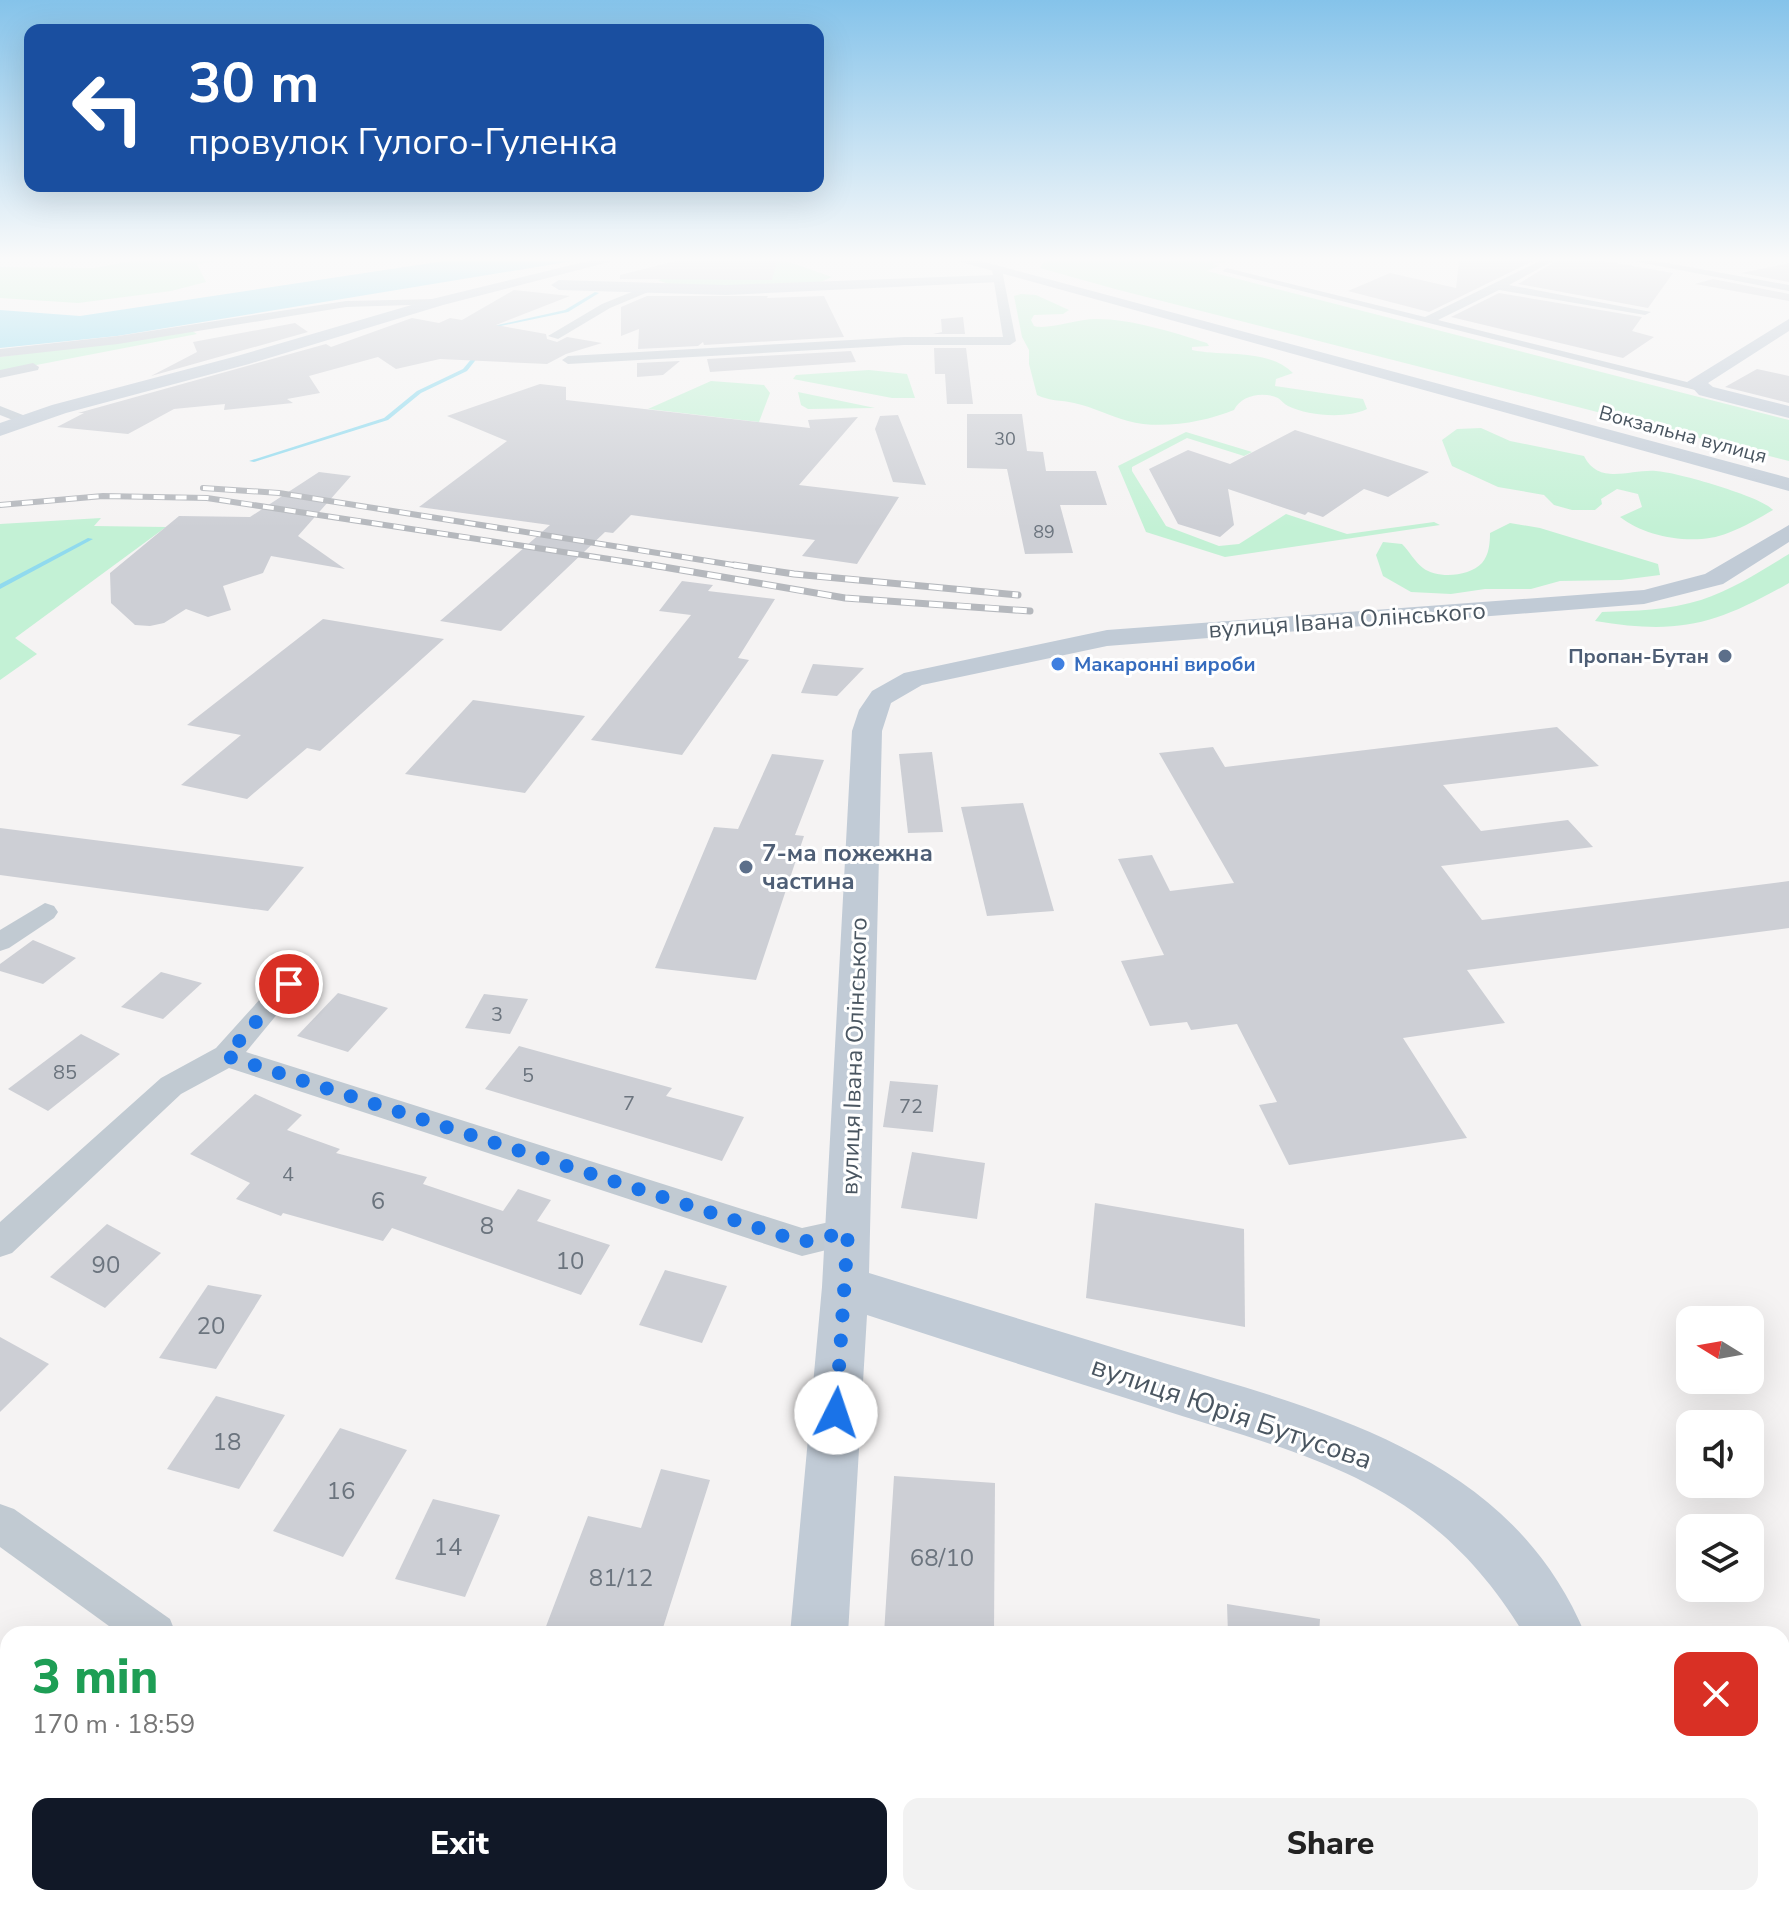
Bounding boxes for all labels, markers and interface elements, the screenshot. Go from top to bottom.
text: 30 m [188,45,319,122]
icon: left [56,56,160,160]
text: провулок Гулого-Гуленка [188,118,618,167]
street label: Вокзальна вулиця [1596,399,1770,470]
house number: 30 [994,427,1016,451]
house number: 89 [1033,520,1055,544]
street label: вулиця Івана Олінського [1207,594,1487,646]
place label: Пропан-Бутан [1568,643,1709,670]
marker: Пропан-Бутан [1716,647,1734,665]
place label: Макаронні вироби [1074,651,1256,678]
marker: Макаронні вироби [1049,655,1067,673]
place label: 7-ма пожежна частина [762,837,933,897]
marker: 7-ма пожежна частина [737,858,755,876]
street label: вулиця Івана Олінського [833,917,875,1195]
pin [255,950,323,1018]
icon: arrive [267,962,311,1006]
house number: 3 [491,1001,503,1028]
house number: 85 [53,1059,77,1086]
house number: 5 [522,1062,534,1089]
house number: 7 [623,1090,635,1117]
house number: 72 [899,1093,923,1120]
house number: 4 [282,1161,294,1188]
house number: 6 [371,1185,385,1217]
house number: 8 [480,1210,494,1242]
house number: 10 [556,1245,584,1277]
house number: 90 [92,1249,120,1281]
north arrow [1676,1306,1764,1394]
map controls [1676,1306,1764,1602]
house number: 20 [197,1310,225,1342]
street label: вулиця Юрія Бутусова [1086,1347,1377,1479]
position arrow [794,1371,878,1455]
button: sound [1676,1410,1764,1498]
house number: 18 [213,1426,241,1458]
house number: 16 [327,1475,355,1507]
button: layers [1676,1514,1764,1602]
house number: 14 [434,1531,462,1563]
house number: 68/10 [910,1542,974,1574]
house number: 81/12 [589,1562,653,1594]
text: 3 min [32,1644,158,1710]
button: close [1674,1652,1758,1736]
text: 170 m · 18:59 [32,1707,195,1742]
button: Exit [32,1798,887,1890]
button: Share [903,1798,1758,1890]

